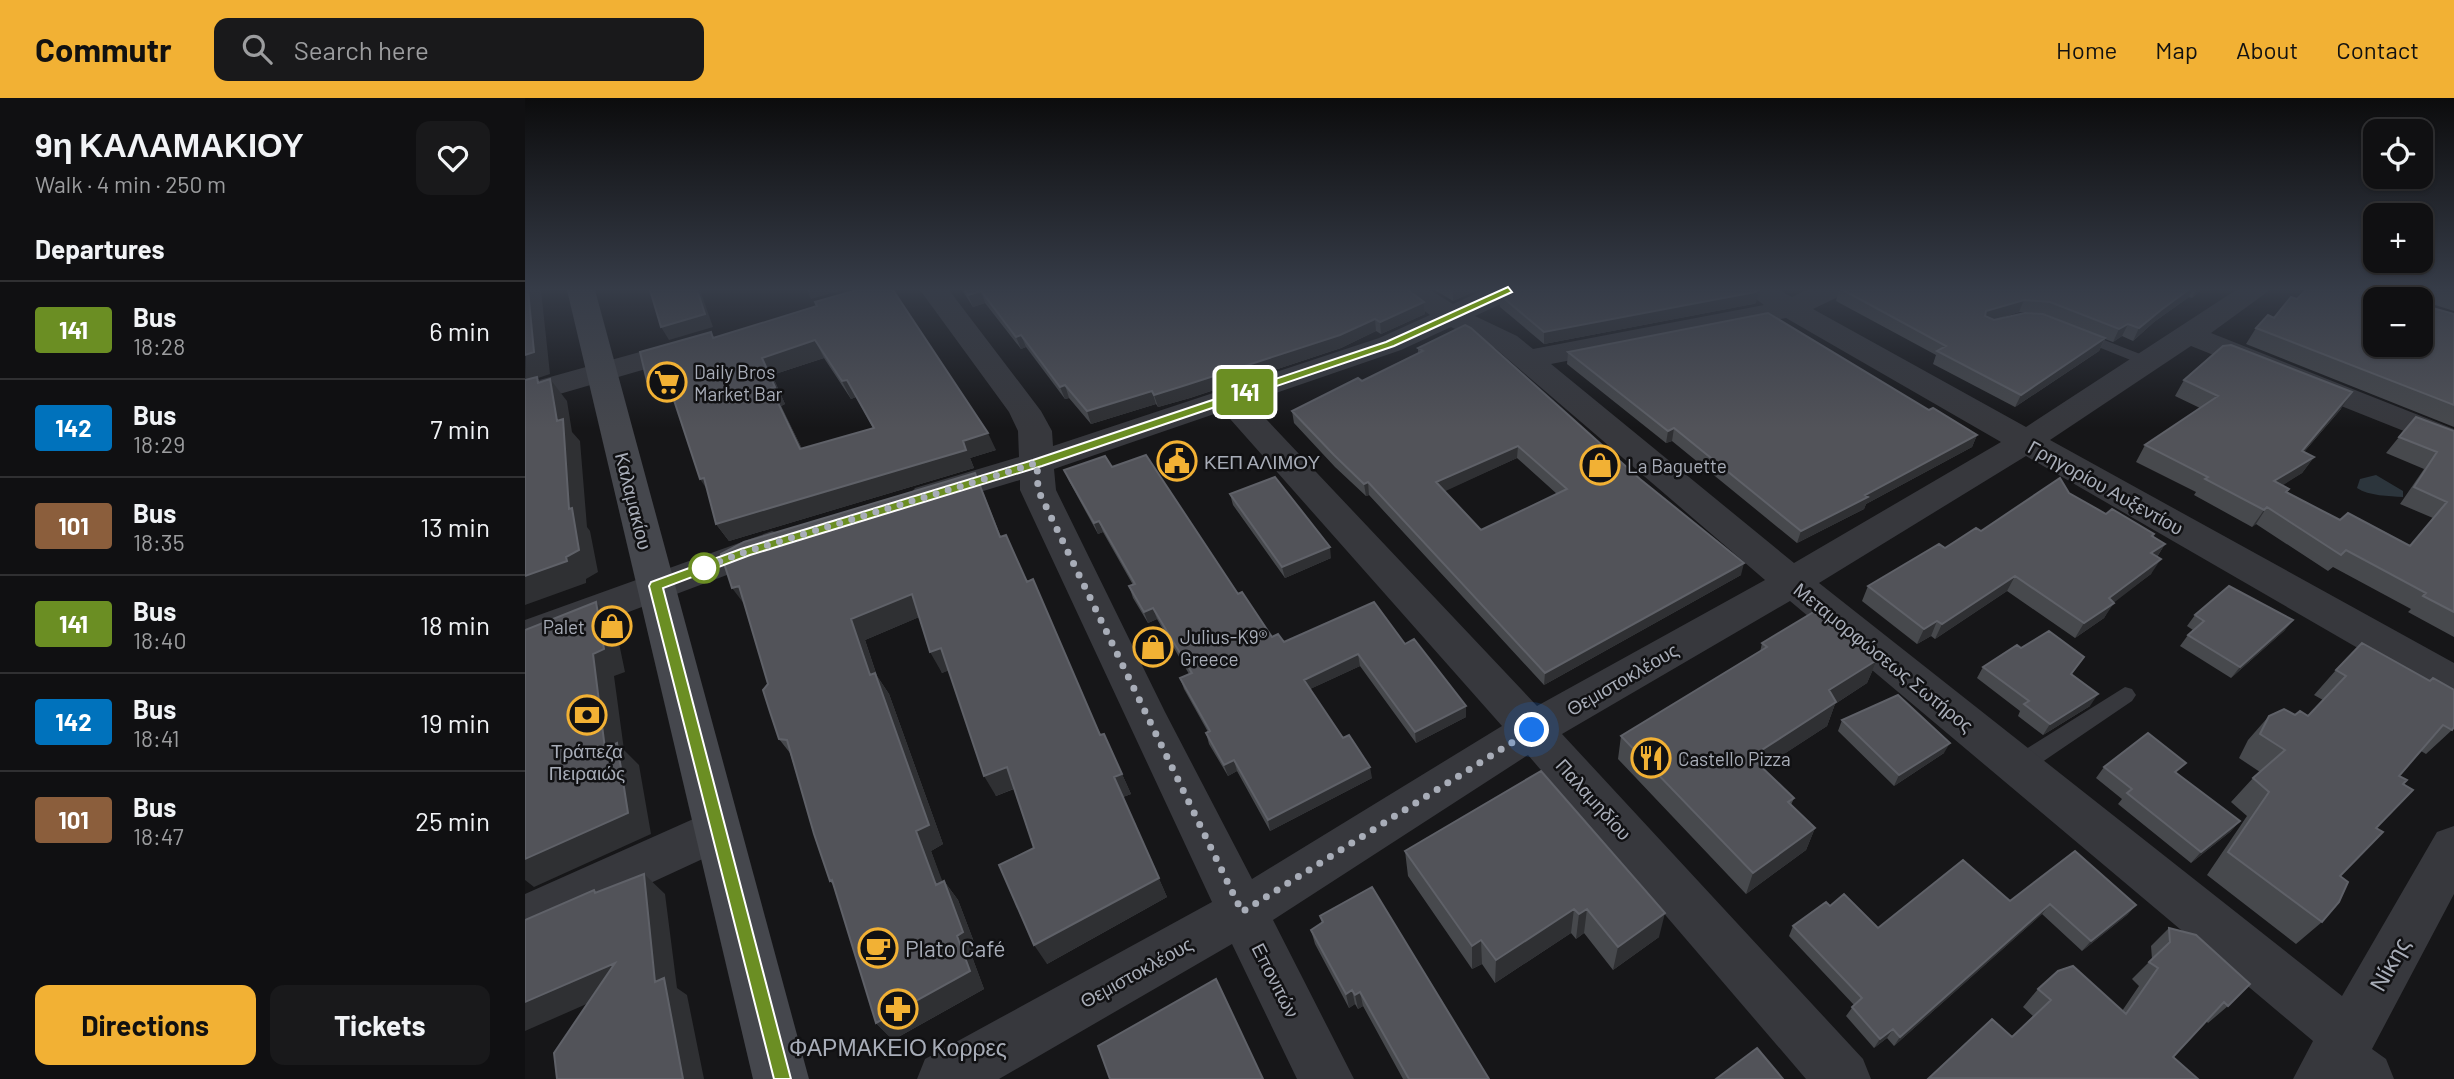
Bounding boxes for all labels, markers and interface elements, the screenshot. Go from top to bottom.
search box [214,18,704,81]
text: Commutr [35,29,172,69]
icon: search [238,30,276,68]
text: Search here [294,34,429,65]
text: Home [2056,35,2117,64]
text: Map [2155,35,2198,64]
text: About [2236,35,2298,64]
text: Contact [2336,35,2419,64]
map controls [2363,119,2433,357]
button: locate [2363,119,2433,189]
button: heart [416,121,490,195]
text: 9η ΚΑΛΑΜΑΚΙΟΥ [35,124,304,164]
text: Walk · 4 min · 250 m [35,170,226,198]
button: + [2363,203,2433,273]
text: Departures [35,233,165,264]
button: − [2363,287,2433,357]
text: Bus [133,301,176,332]
text: 141 [59,315,88,344]
text: 6 min [429,315,490,346]
text: 18:28 [133,332,185,360]
place label: Daily Bros Market Bar [694,360,783,405]
supermarket icon: Daily Bros Market Bar [646,361,688,403]
line badge: 141 [1205,369,1285,415]
text: 141 [1230,377,1260,406]
text: Bus [133,399,176,430]
text: 142 [55,413,92,442]
text: 7 min [430,413,490,444]
text: 18:29 [133,430,185,458]
street label: Γρηγορίου Αυξεντίου [2024,435,2188,539]
public building icon: ΚΕΠ ΑΛΙΜΟΥ [1156,440,1198,482]
shop icon: La Baguette [1579,444,1621,486]
street label: Καλαμακίου [611,450,657,552]
place label: ΚΕΠ ΑΛΙΜΟΥ [1204,450,1321,473]
place label: La Baguette [1627,454,1727,477]
text: Bus [133,497,176,528]
text: 101 [58,511,89,540]
text: 13 min [420,511,490,542]
text: 18:35 [133,528,185,556]
unlabelled marker [689,553,719,583]
street label: Μεταμορφώσεως Σωτήρος [1790,577,1978,737]
text: Bus [133,595,176,626]
shop icon: Palet [591,605,633,647]
text: 141 [59,609,88,638]
text: 18 min [420,609,490,640]
place label: Palet [543,615,585,638]
place label: Julius-K9® Greece [1180,625,1268,670]
text: 18:40 [133,626,187,654]
shop icon: Julius-K9® Greece [1132,626,1174,668]
street label: Θεμιστοκλέους [1562,638,1682,720]
text: Bus [133,693,176,724]
bank icon: Τράπεζα Πειραιώς [566,694,608,736]
text: 142 [55,707,92,736]
text: 19 min [420,707,490,738]
your location [1514,712,1549,747]
text: 18:41 [133,724,179,752]
restaurant icon: Castello Pizza [1630,737,1672,779]
place label: Τράπεζα Πειραιώς [549,739,625,784]
place label: Castello Pizza [1678,747,1791,770]
street label: Παλαμηδίου [1551,754,1637,844]
text: Bus [133,791,176,822]
text: 101 [58,805,89,834]
text: 25 min [415,805,490,836]
text: 18:47 [133,822,184,850]
cafe icon: Plato Café [857,927,899,969]
street label: Θεμιστοκλέους [1076,932,1196,1012]
street label: Νίκης [2363,932,2415,996]
place label: Plato Café [905,934,1006,962]
street label: Επονιτών [1247,939,1305,1021]
button: Directions [35,985,256,1065]
button: Tickets [270,985,490,1065]
pharmacy icon: ΦΑΡΜΑΚΕΙΟ Κορρες [877,988,919,1030]
place label: ΦΑΡΜΑΚΕΙΟ Κορρες [789,1033,1007,1061]

